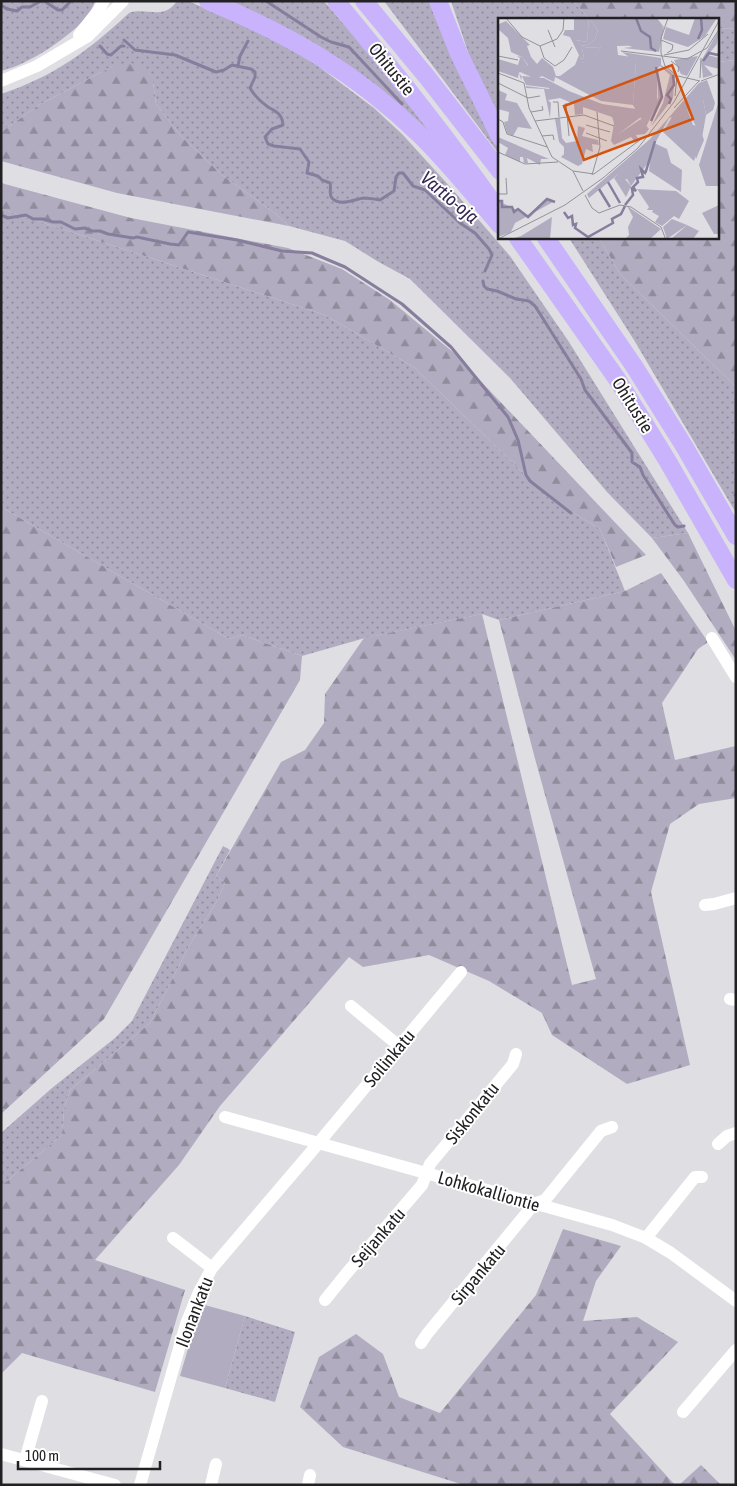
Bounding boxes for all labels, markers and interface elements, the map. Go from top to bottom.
inset map [498,18,720,239]
street label: Ohitustie [365,39,419,99]
water label: Vartio-oja [417,167,483,228]
street label: Ohitustie [608,374,658,436]
street label: Soilinkatu [359,1025,419,1091]
street label: Siskonkatu [441,1078,503,1148]
street label: Lohkokalliontie [436,1166,542,1216]
street label: Seijankatu [347,1203,409,1271]
street label: Sirpankatu [447,1239,509,1309]
street label: Ilonankatu [171,1274,217,1350]
scale bar [18,1438,160,1470]
text: 100 m [25,1447,59,1464]

